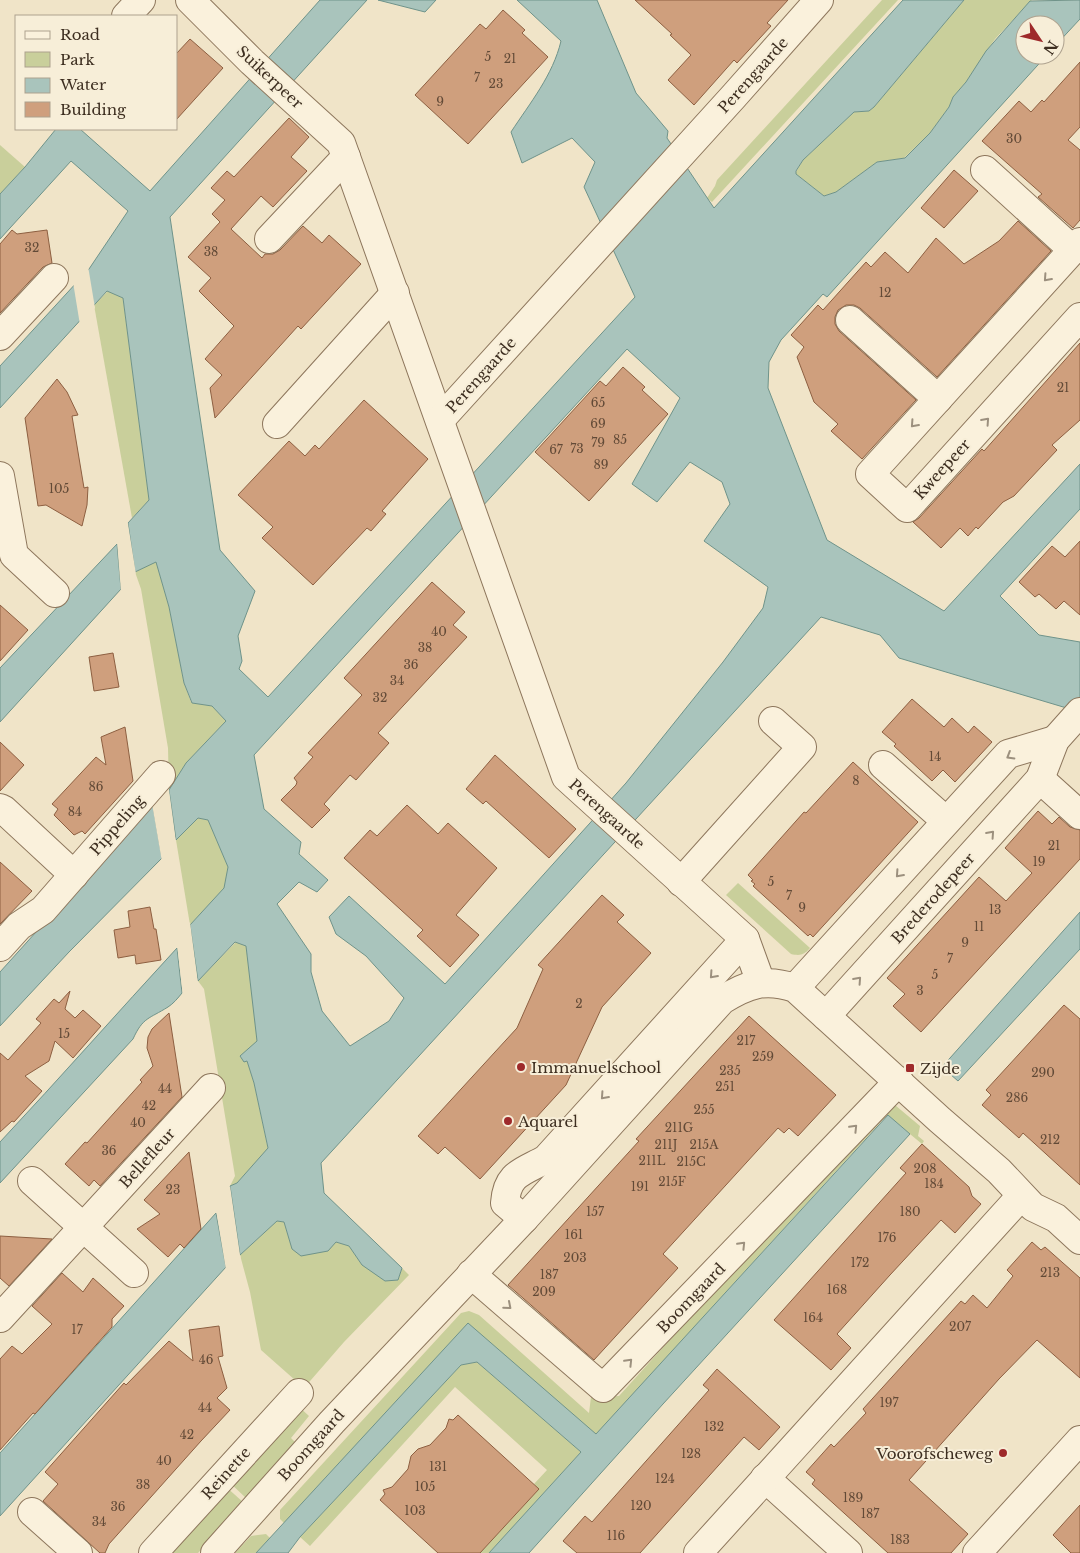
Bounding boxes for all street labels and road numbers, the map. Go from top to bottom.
street label: Perengaarde [714,33,792,117]
street label: Suikerpeer [233,41,308,113]
street label: Perengaarde [442,333,520,417]
street label: Kweepeer [910,434,975,503]
street label: Perengaarde [565,775,649,853]
street label: Pippeling [86,790,149,859]
street label: Brederodepeer [887,848,979,947]
street label: Bellefleur [115,1123,180,1192]
street label: Boomgaard [653,1259,729,1337]
street label: Boomgaard [274,1405,348,1485]
street label: Reinette [197,1443,255,1503]

